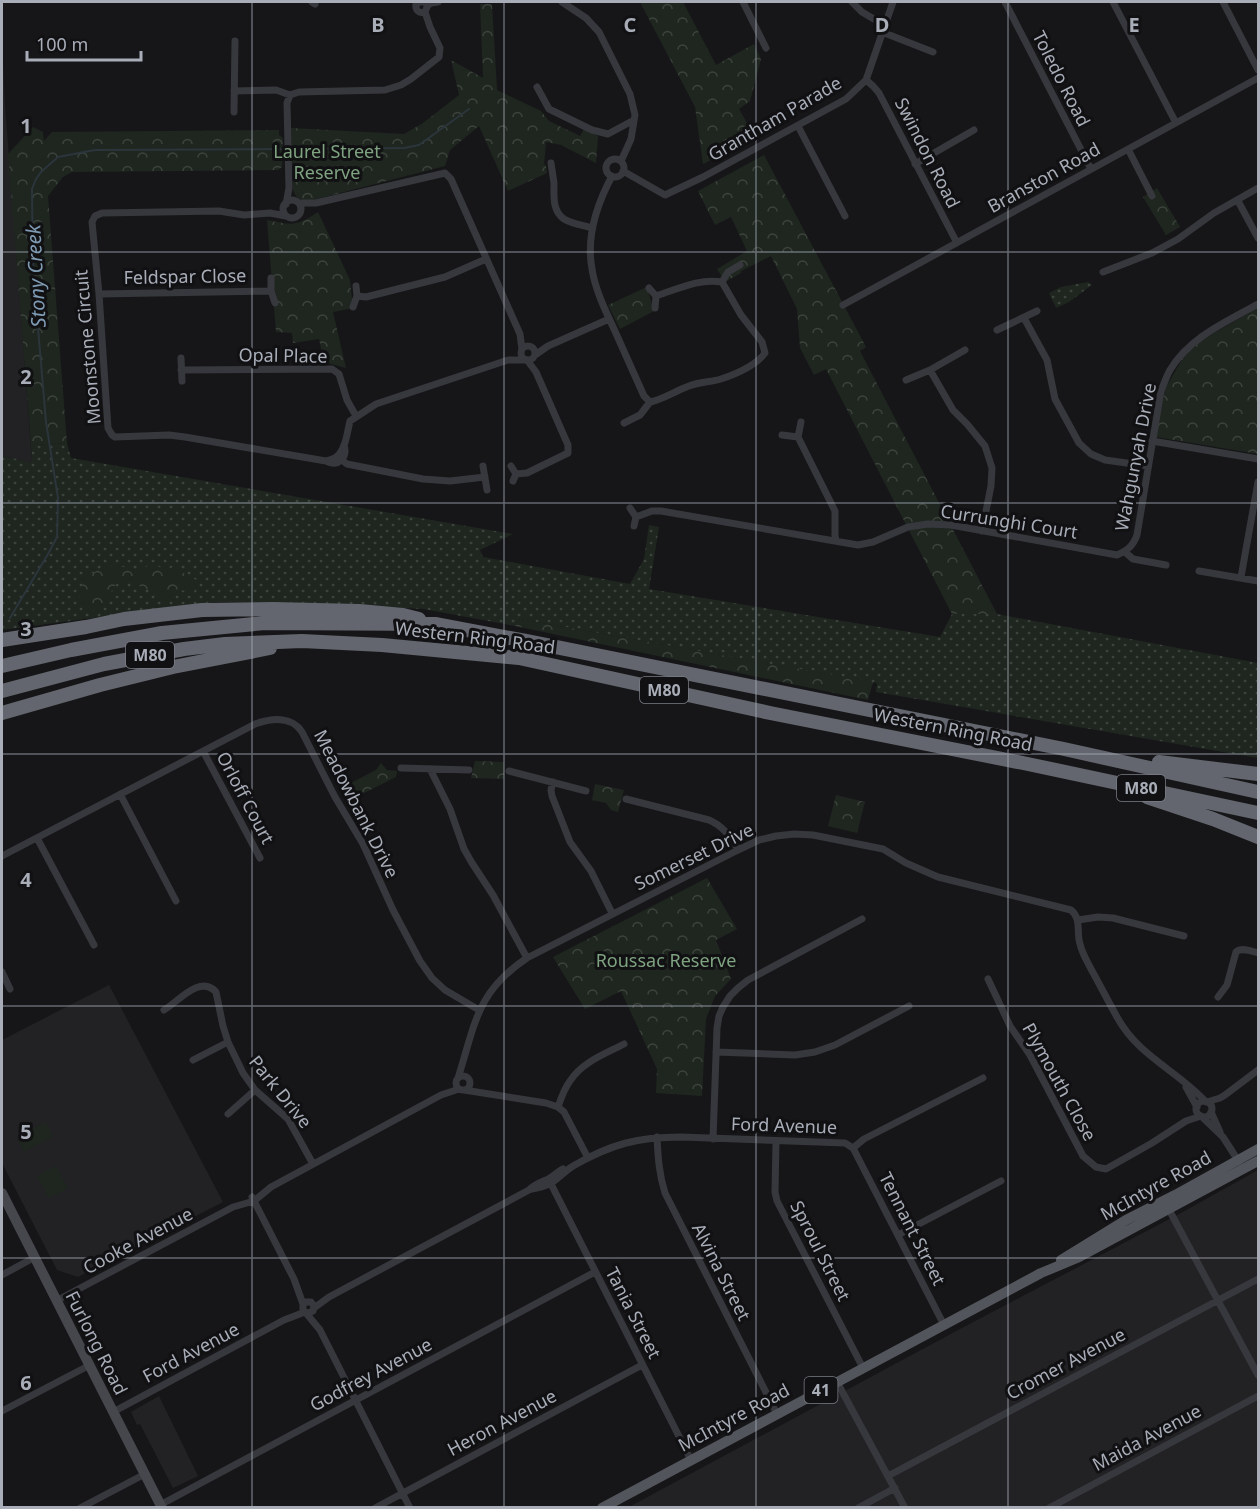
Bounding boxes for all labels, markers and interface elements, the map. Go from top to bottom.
text: B [371,11,385,38]
text: C [624,11,637,38]
text: D [875,11,889,38]
text: E [1128,11,1140,38]
scale bar [27,24,141,62]
street label: Toledo Road [1028,27,1096,130]
text: 100 m [36,32,88,56]
street label: Grantham Parade [704,70,845,166]
street label: Swindon Road [890,93,966,212]
text: 1 [20,112,32,139]
street label: Branston Road [983,136,1104,218]
park label: Laurel Street Reserve [273,139,381,184]
water label: Stony Creek [19,223,52,328]
street label: Feldspar Close [123,263,247,289]
street label: Moonstone Circuit [68,268,106,425]
street label: Opal Place [238,342,328,368]
text: 2 [20,363,32,390]
street label: Wahgunyah Drive [1109,381,1161,533]
street label: Currunghi Court [939,498,1080,544]
text: 3 [20,615,32,642]
street label: Western Ring Road [394,615,556,659]
road number: M80 [126,642,174,668]
road number: M80 [640,677,688,703]
street label: Western Ring Road [872,702,1035,756]
street label: Meadowbank Drive [309,725,405,882]
street label: Orloff Court [211,747,281,848]
road number: M80 [1117,775,1165,801]
street label: Somerset Drive [630,817,757,895]
text: 4 [20,866,32,893]
park label: Roussac Reserve [596,948,736,972]
street label: Plymouth Close [1017,1018,1102,1145]
street label: Park Drive [244,1050,318,1133]
street label: Ford Avenue [731,1111,838,1139]
text: 5 [20,1118,32,1145]
street label: McIntyre Road [1096,1145,1215,1225]
street label: Tennant Street [874,1168,952,1290]
street label: Sproul Street [785,1196,857,1305]
street label: Cooke Avenue [79,1201,196,1279]
street label: Alvina Street [687,1219,757,1325]
street label: Tania Street [601,1263,667,1363]
street label: Furlong Road [60,1287,133,1399]
street label: Ford Avenue [138,1317,243,1388]
street label: Cromer Avenue [1002,1322,1129,1405]
street label: Godfrey Avenue [305,1332,436,1416]
text: 6 [20,1369,32,1396]
road number: 41 [804,1377,838,1403]
street label: McIntyre Road [674,1378,793,1457]
street label: Heron Avenue [443,1383,560,1461]
street label: Maida Avenue [1088,1398,1205,1476]

